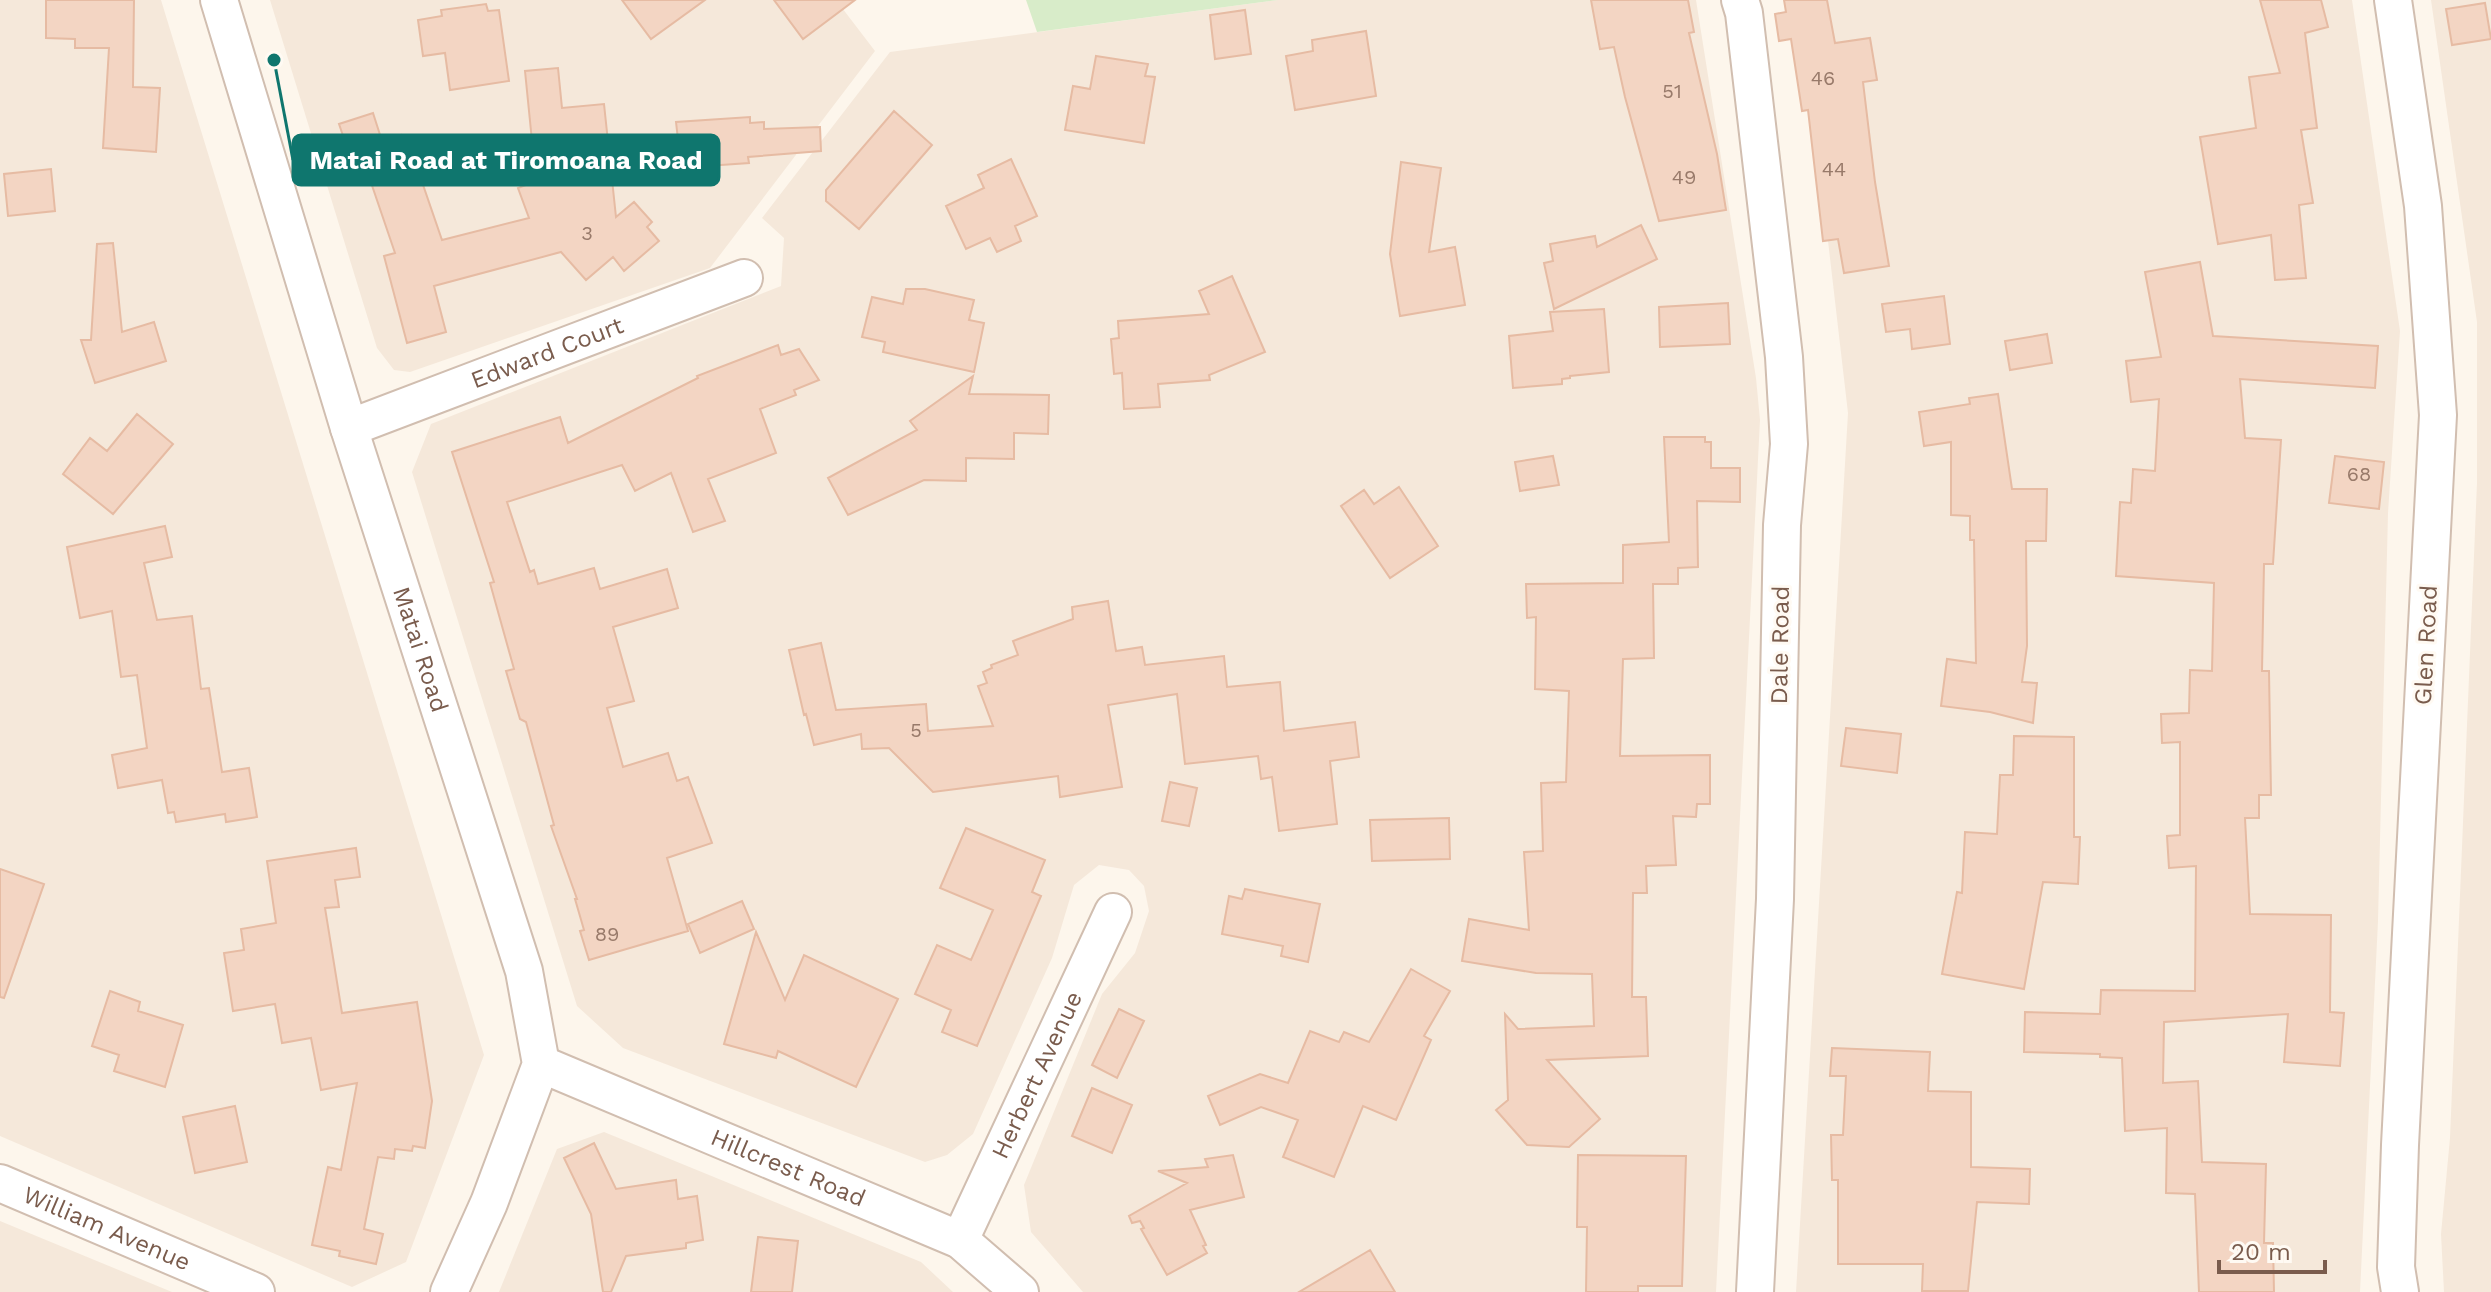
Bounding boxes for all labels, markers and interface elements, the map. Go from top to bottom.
house number: 46 [1811,66,1835,90]
house number: 51 [1662,79,1682,103]
callout: Matai Road at Tiromoana Road [293,135,719,185]
text: Matai Road at Tiromoana Road [309,145,703,175]
house number: 44 [1822,157,1846,181]
house number: 49 [1672,165,1696,189]
house number: 3 [581,221,593,245]
street label: Edward Court [467,311,627,394]
house number: 68 [2347,462,2371,486]
street label: Matai Road [387,583,454,716]
street label: Glen Road [2409,584,2443,706]
street label: Dale Road [1765,585,1795,705]
house number: 5 [910,718,922,742]
house number: 89 [595,922,619,946]
street label: Herbert Avenue [986,987,1088,1163]
street label: Hillcrest Road [707,1123,870,1213]
street label: William Avenue [19,1180,195,1276]
scale bar [2219,1224,2325,1274]
text: 20 m [2231,1238,2291,1266]

